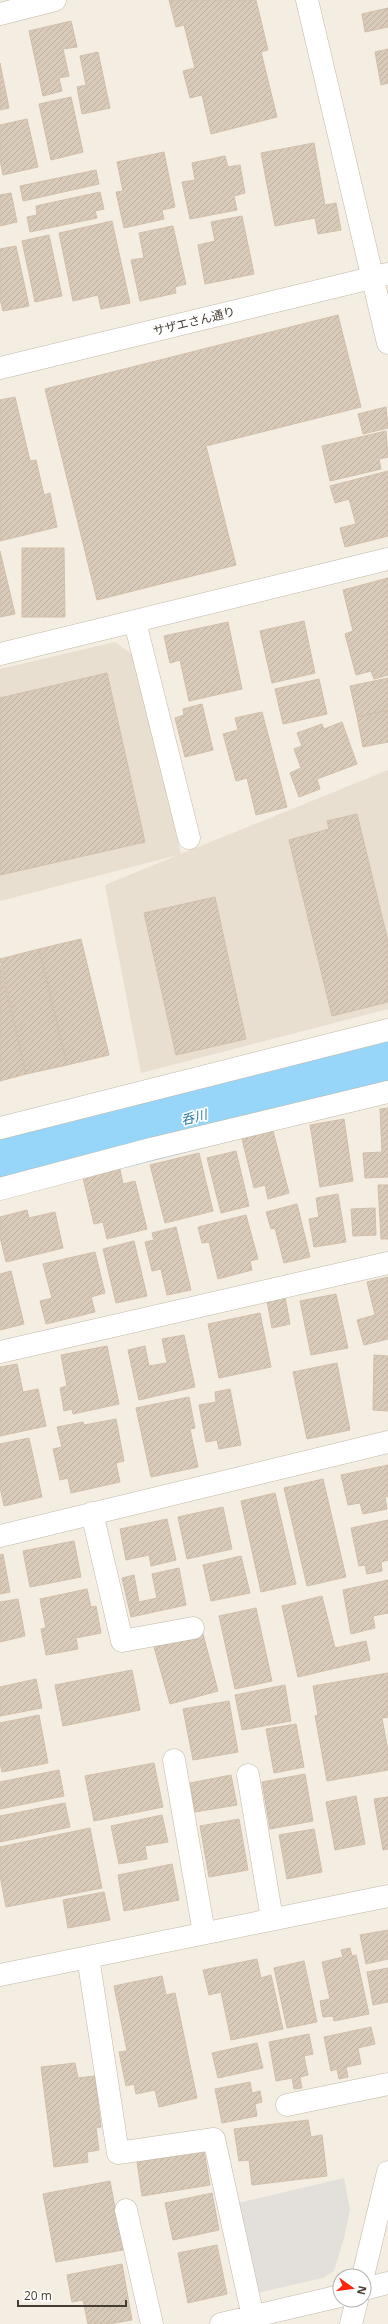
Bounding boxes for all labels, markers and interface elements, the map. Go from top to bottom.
street label: サザエさん通り [151,303,237,339]
water label: 呑川 [179,1105,211,1129]
north arrow [332,2268,372,2308]
scale bar [18,2282,126,2308]
text: N [354,2284,371,2297]
text: 20 m [24,2287,52,2304]

